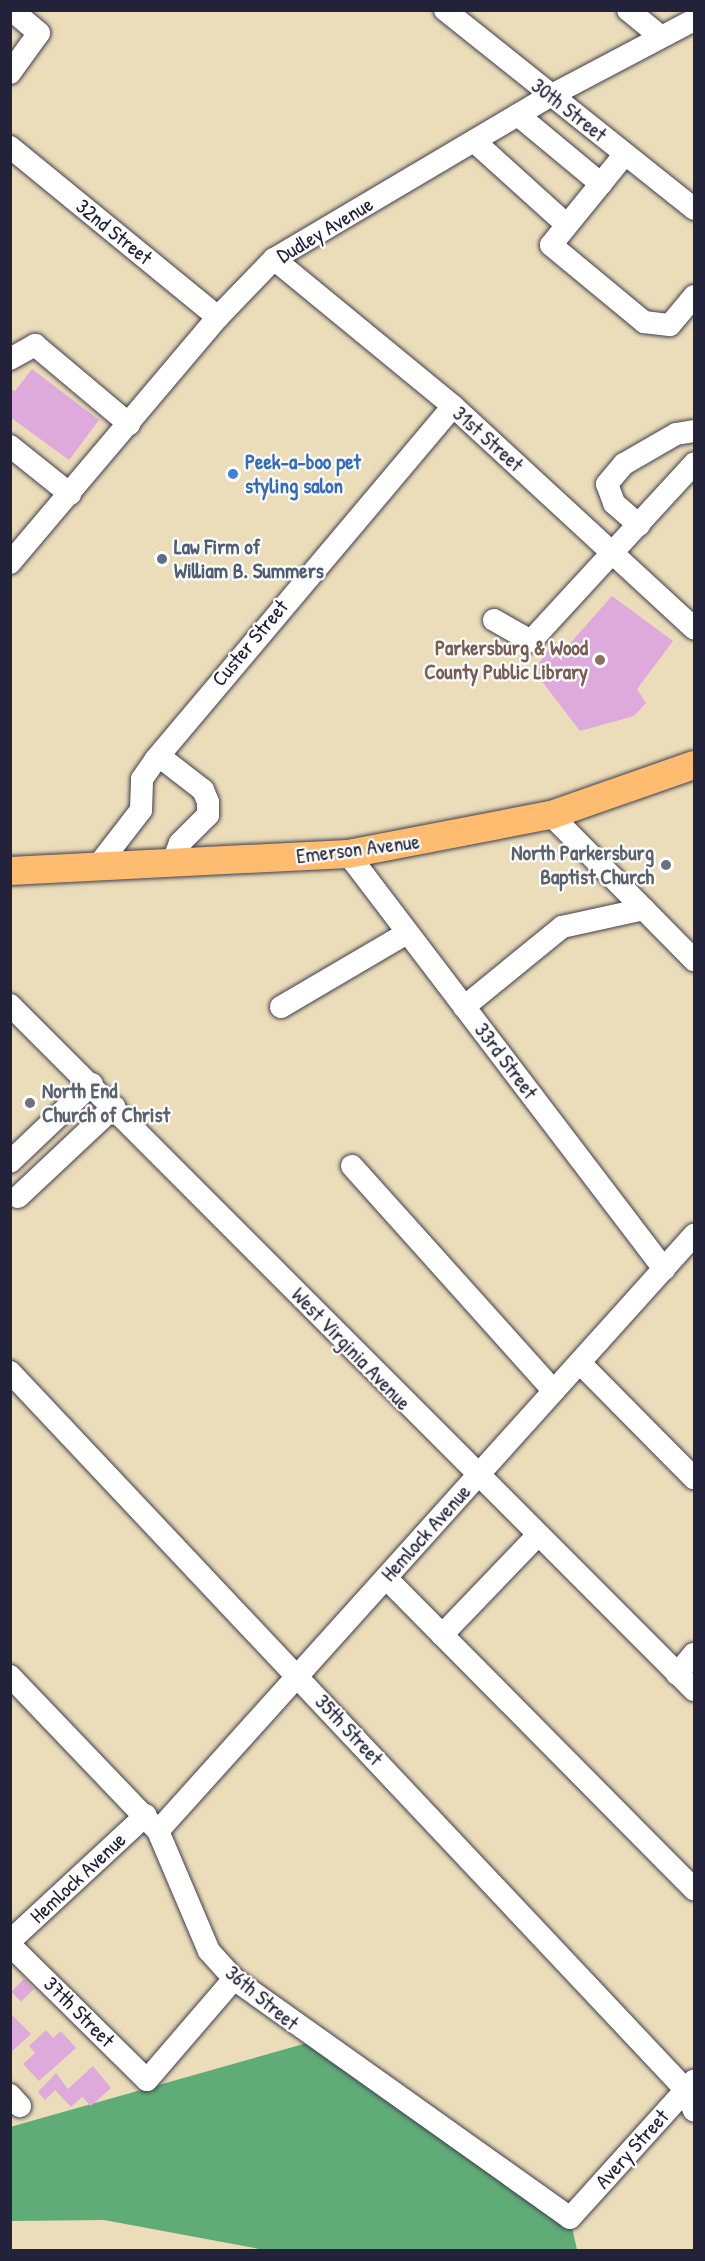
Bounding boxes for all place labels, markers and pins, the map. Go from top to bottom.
place label: Peek-a-boo pet styling salon [245,449,361,499]
marker: Peek-a-boo pet styling salon [226,467,240,481]
place label: Law Firm of William B. Summers [174,534,324,584]
marker: Law Firm of William B. Summers [155,552,169,566]
place label: Parkersburg & Wood County Public Library [424,635,588,685]
marker: Parkersburg & Wood County Public Library [593,653,607,667]
place label: North Parkersburg Baptist Church [511,840,654,890]
marker: North Parkersburg Baptist Church [659,858,673,872]
place label: North End Church of Christ [42,1078,170,1128]
marker: North End Church of Christ [23,1096,37,1110]

